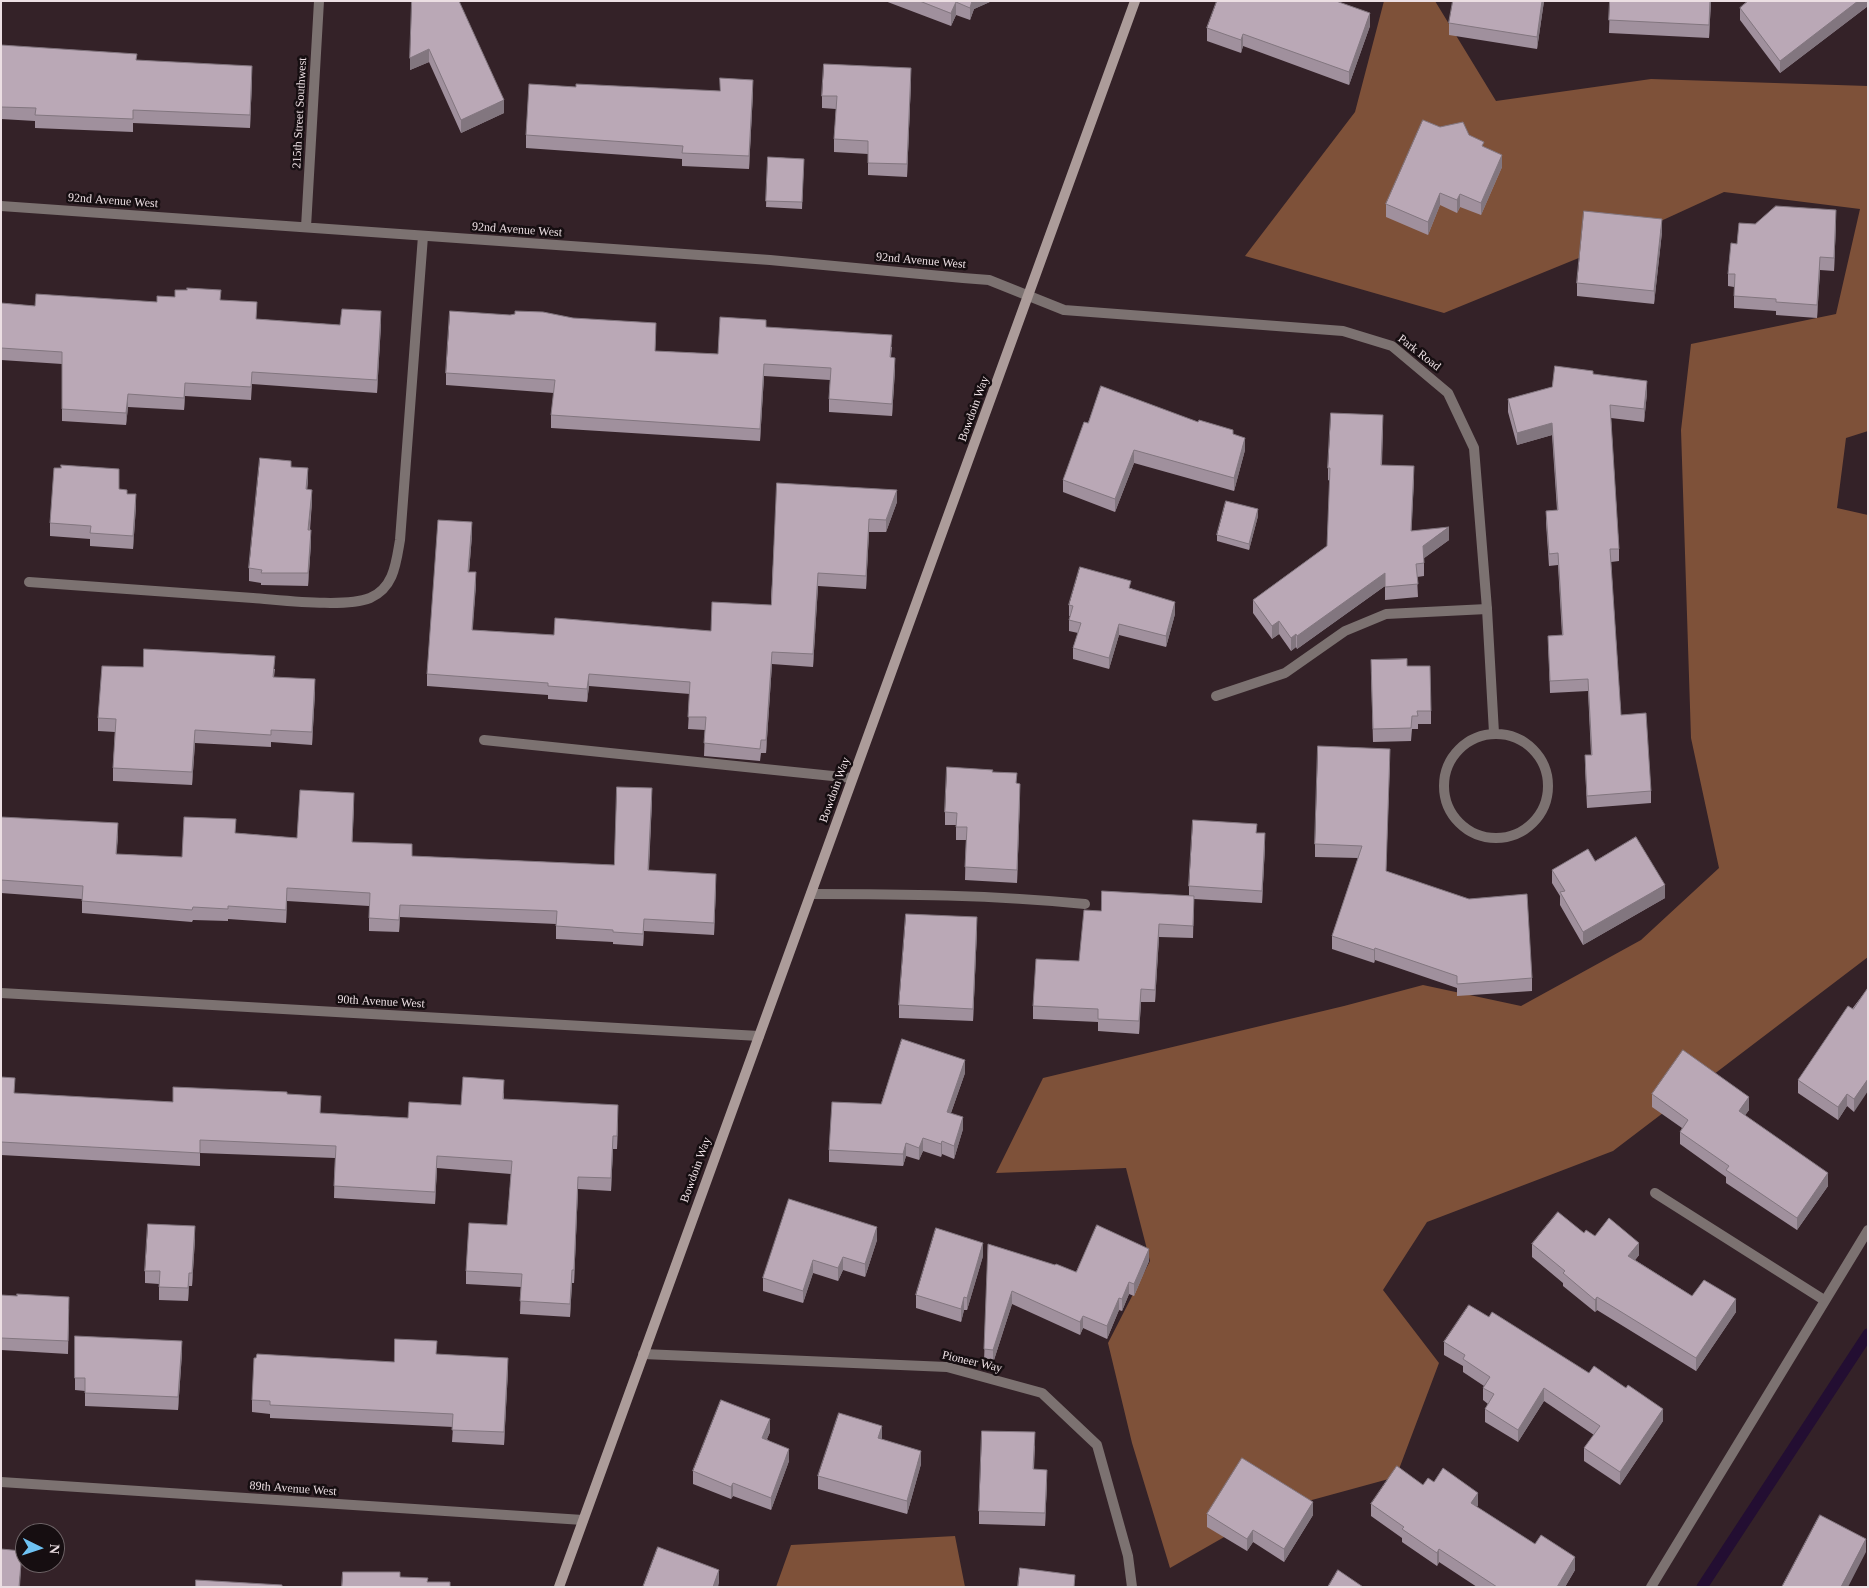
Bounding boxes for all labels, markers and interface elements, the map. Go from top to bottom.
street label: 215th Street Southwest [290,57,310,169]
street label: 92nd Avenue West [68,191,158,211]
street label: 92nd Avenue West [472,220,562,240]
street label: 92nd Avenue West [875,250,967,272]
street label: Park Road [1395,332,1443,374]
street label: Bowdoin Way [955,374,993,444]
street label: Bowdoin Way [816,755,854,825]
street label: 90th Avenue West [337,993,425,1011]
street label: Bowdoin Way [677,1135,715,1205]
street label: Pioneer Way [940,1348,1004,1376]
street label: 89th Avenue West [249,1479,337,1499]
north arrow [15,1523,65,1573]
text: N [47,1543,62,1555]

